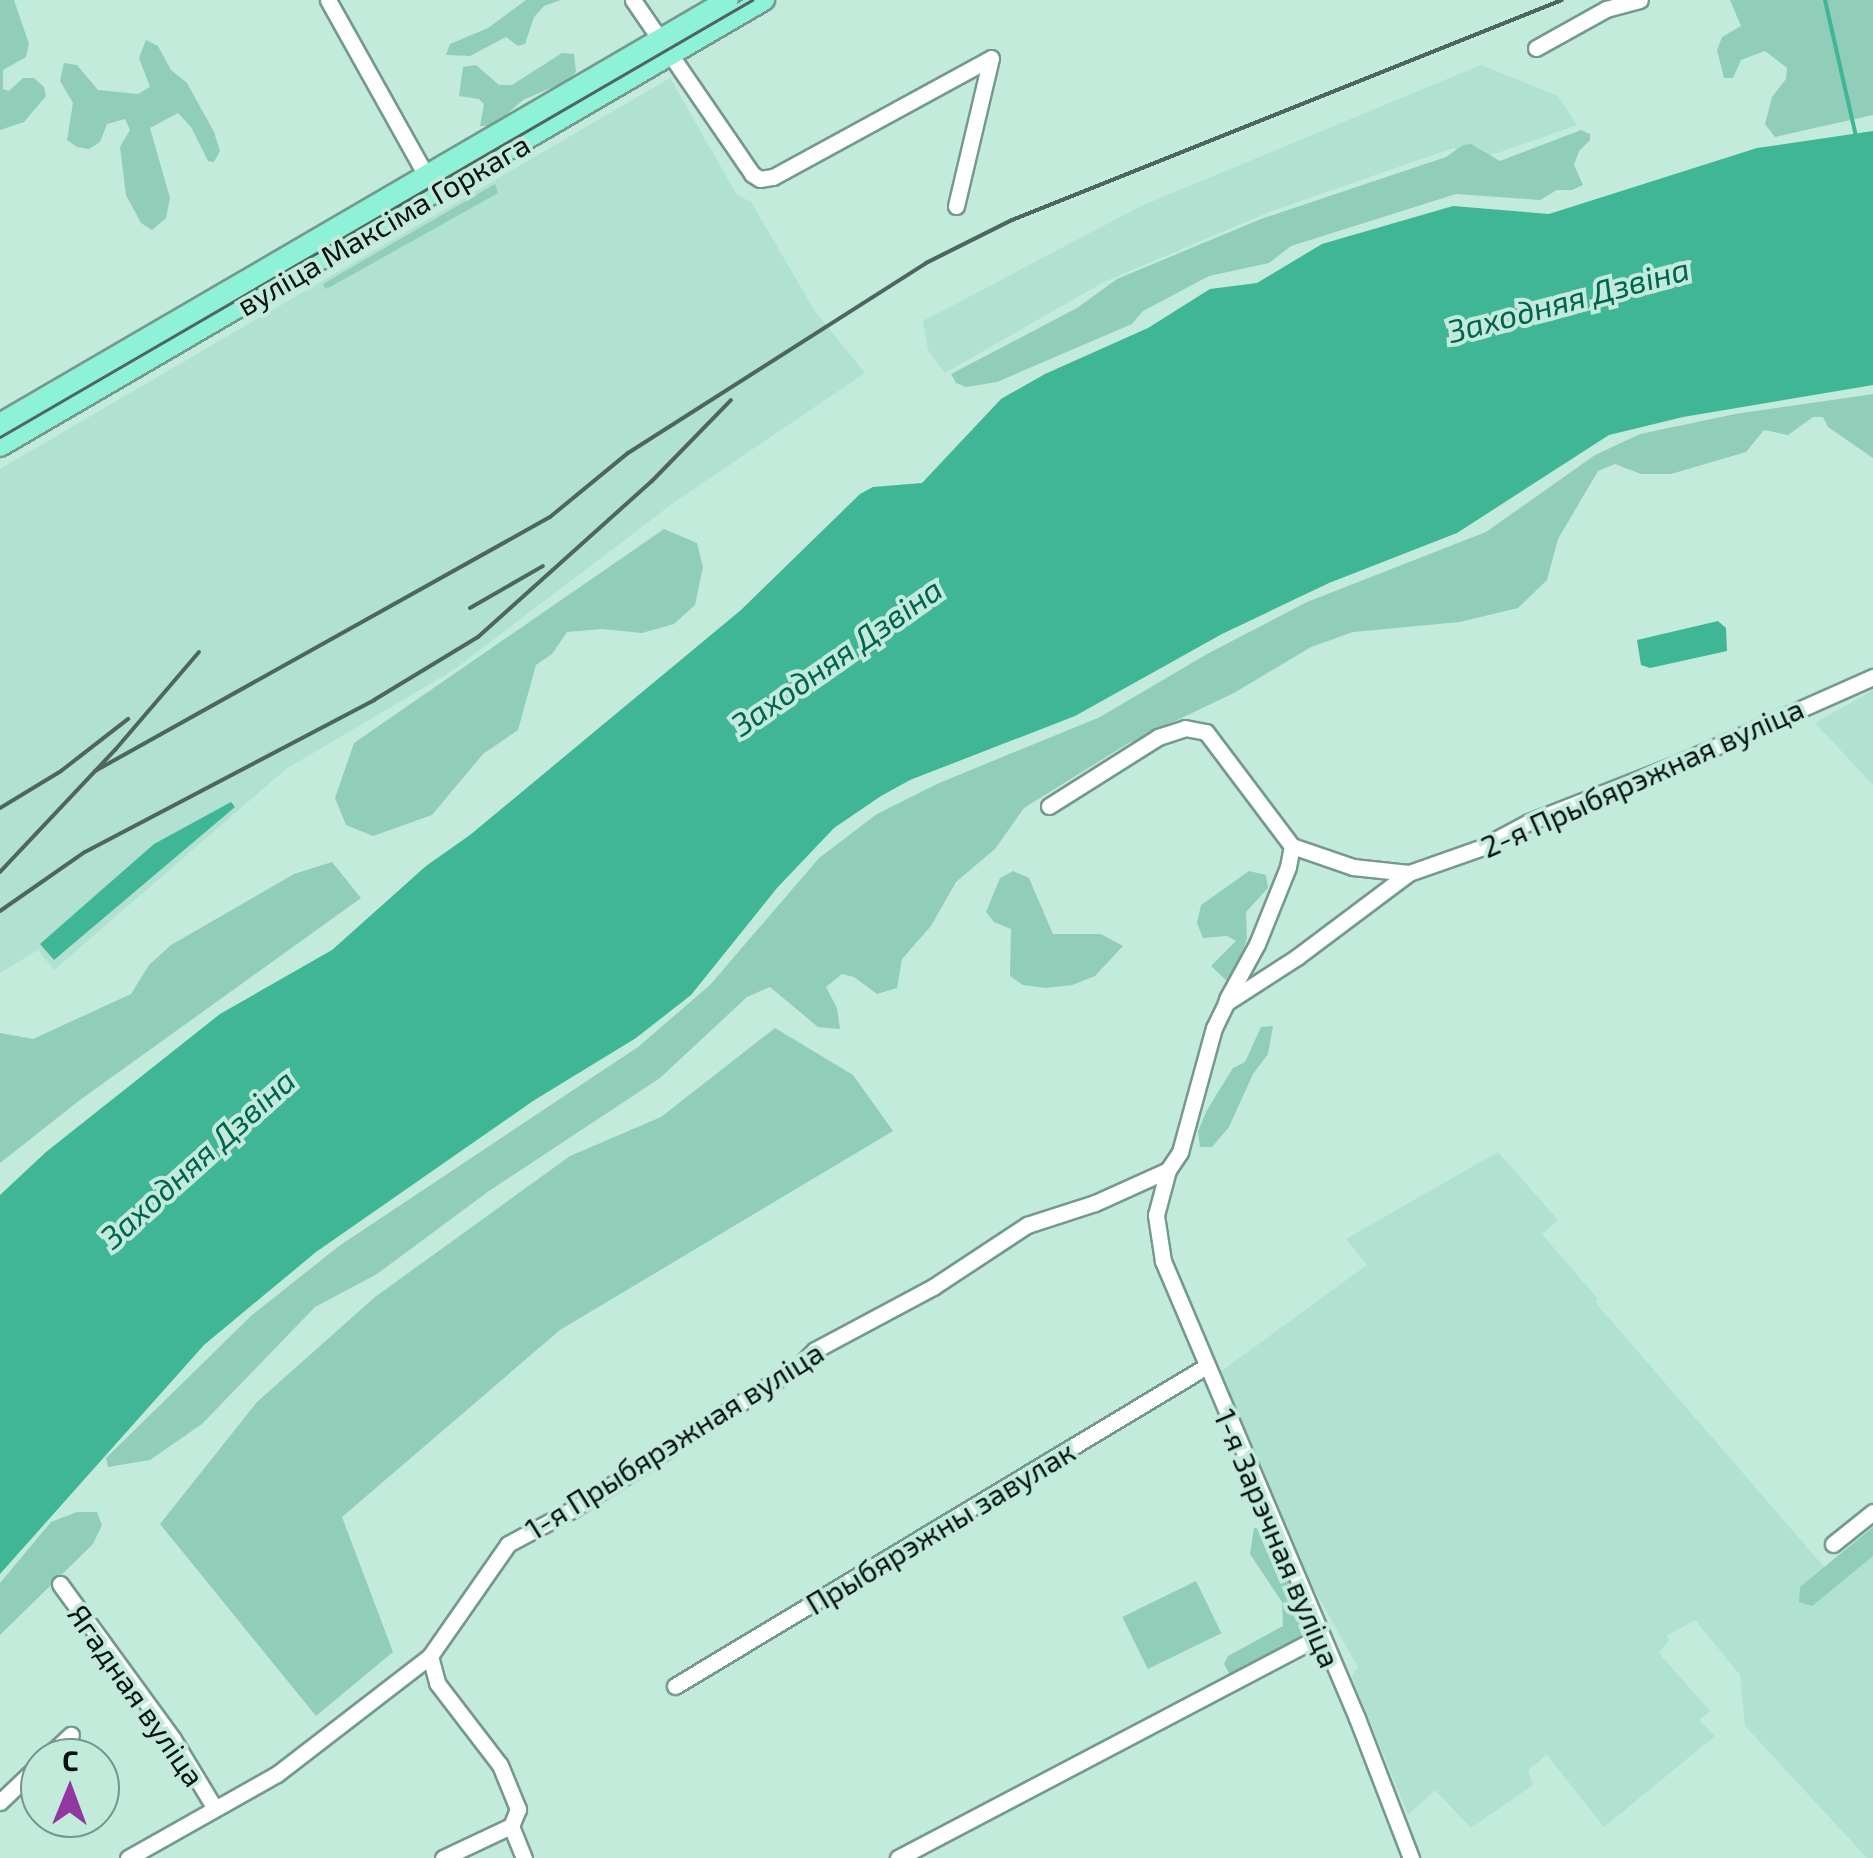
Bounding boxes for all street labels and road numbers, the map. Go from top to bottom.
street label: вуліца Максіма Горкага [230,125,536,323]
street label: 2-я Прыбярэжная вуліца [1475,689,1809,865]
street label: 1-я Прыбярэжная вуліца [518,1333,830,1547]
street label: 1-я Зарэчная вуліца [1207,1403,1349,1673]
street label: Прыбярэжны завулак [799,1432,1081,1622]
street label: Ягадная вуліца [61,1597,213,1793]

